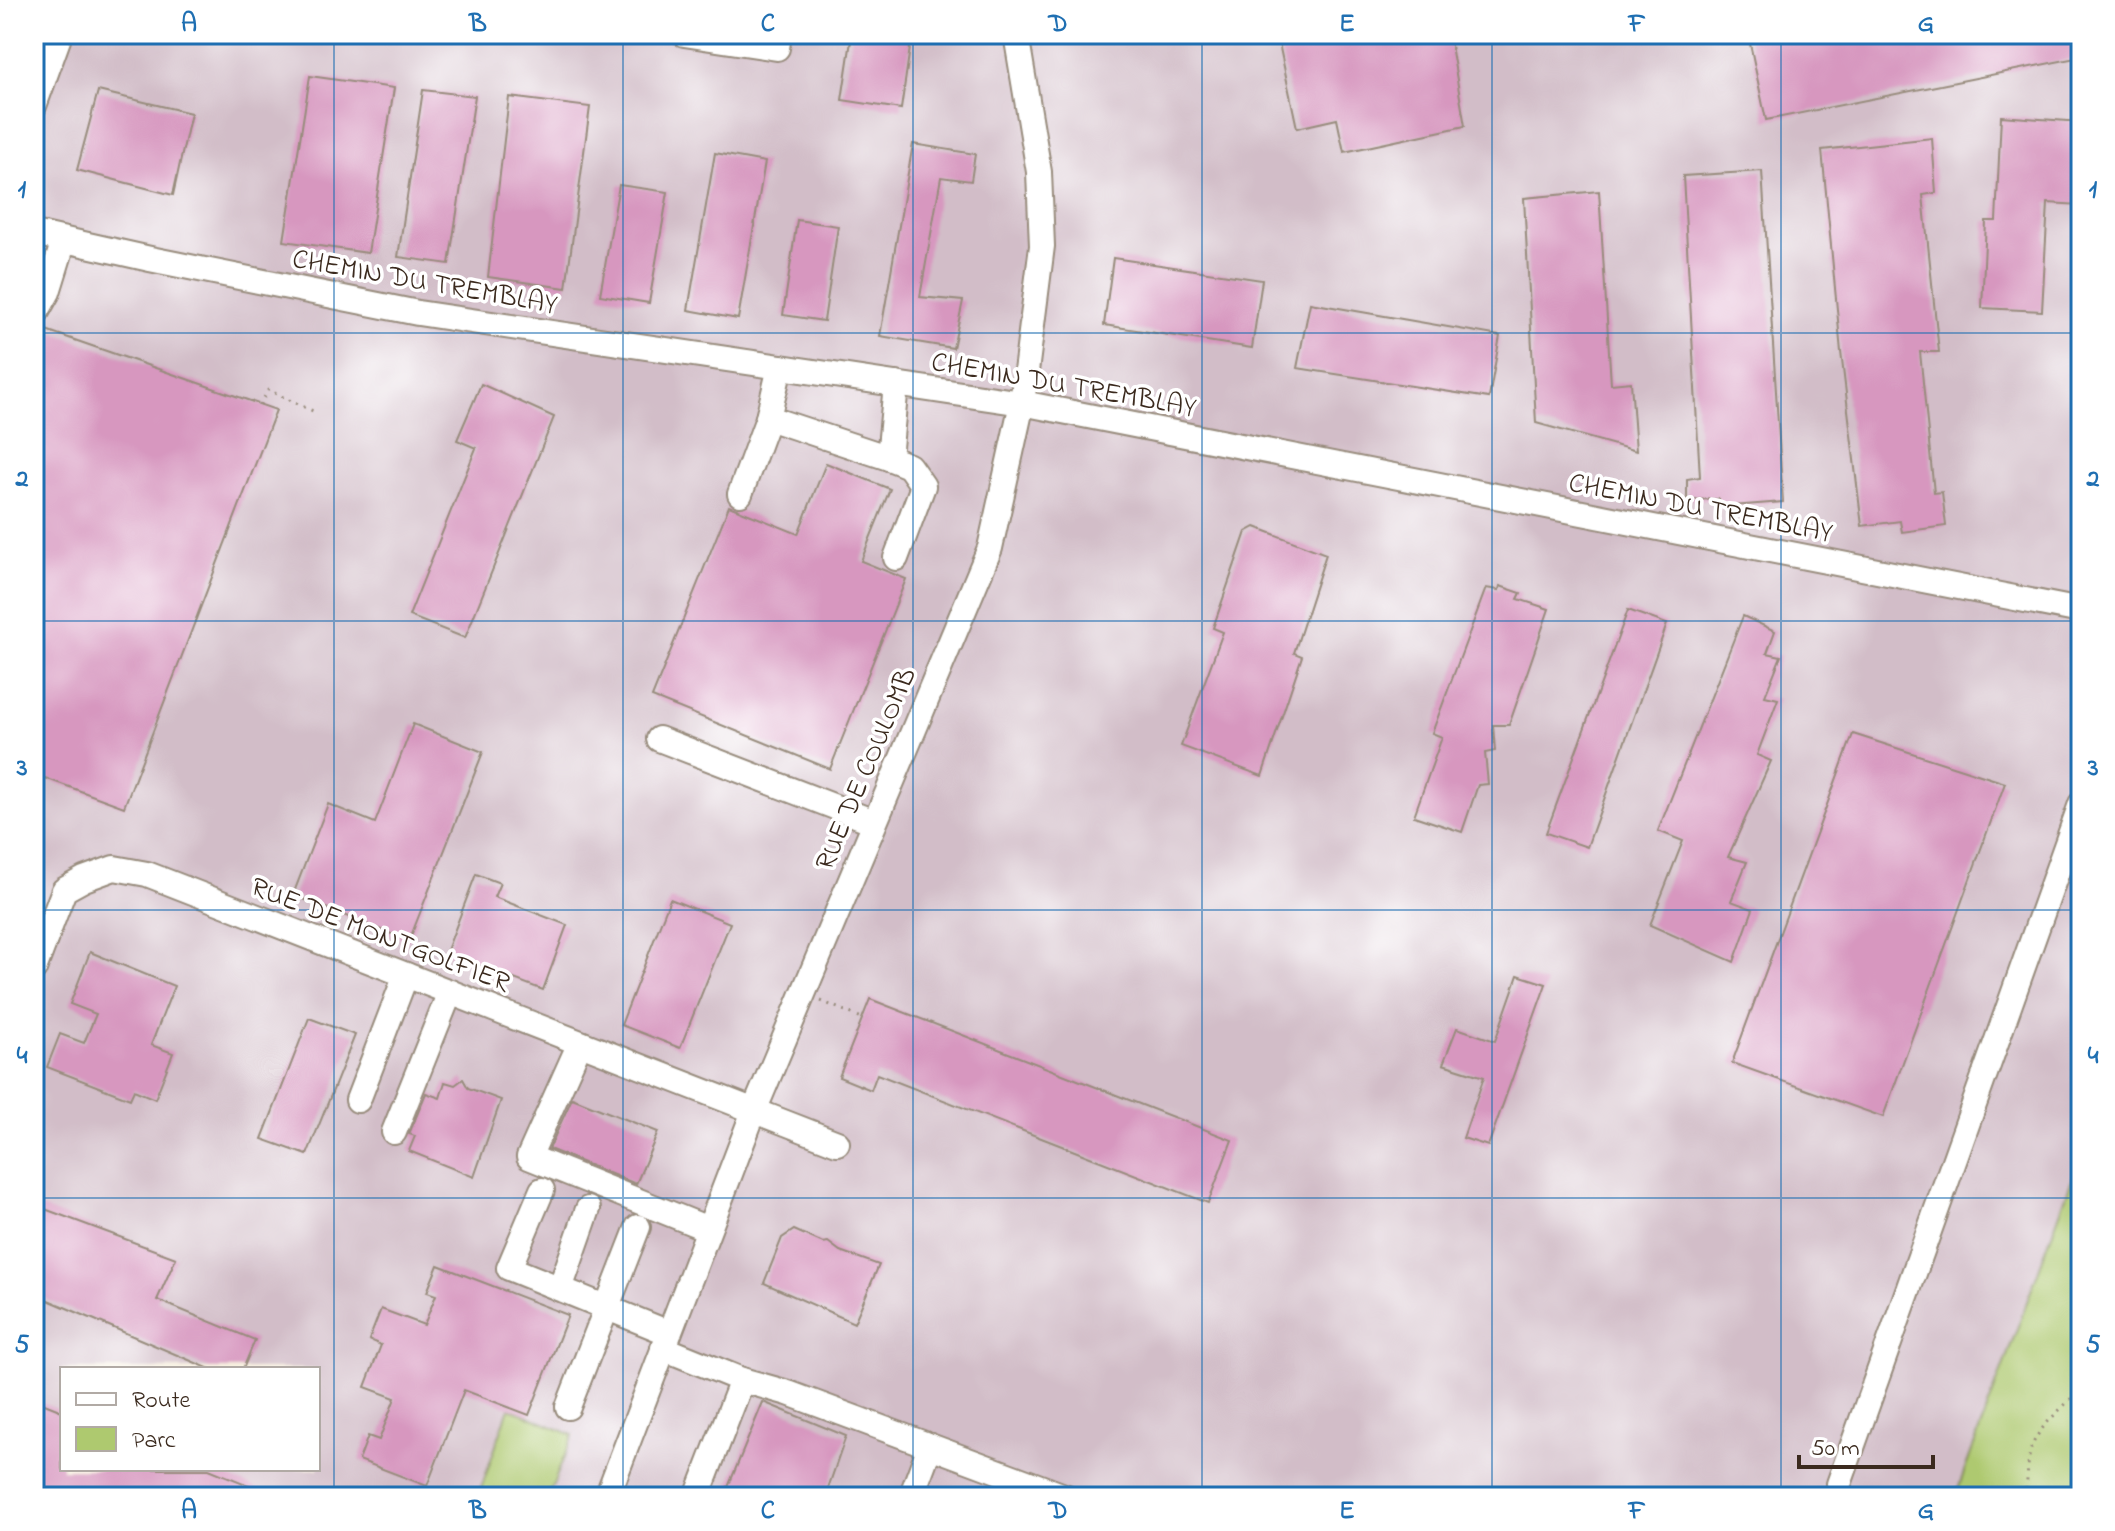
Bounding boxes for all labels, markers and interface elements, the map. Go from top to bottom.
text: A [181,6,197,44]
text: B [468,6,487,44]
text: C [761,6,775,44]
text: D [1047,6,1068,44]
text: E [1339,6,1355,44]
text: F [1627,6,1646,44]
text: G [1918,6,1934,44]
text: 1 [18,172,27,210]
text: 1 [2089,172,2098,210]
street label: CHEMIN DU TREMBLAY [289,240,560,327]
street label: CHEMIN DU TREMBLAY [928,343,1199,430]
text: 2 [15,461,29,499]
text: 2 [2086,461,2100,499]
street label: CHEMIN DU TREMBLAY [1565,464,1836,555]
street label: RUE DE COULOMB [806,662,928,877]
text: 3 [16,750,28,788]
text: 3 [2087,750,2099,788]
street label: RUE DE MONTGOLFIER [244,868,516,1005]
text: 4 [17,1038,28,1076]
text: 4 [2088,1038,2099,1076]
text: 5 [15,1327,30,1365]
text: 5 [2086,1327,2101,1365]
legend [60,1367,320,1471]
text: Route [132,1384,190,1419]
scale bar [1799,1419,1933,1469]
text: Parc [132,1424,176,1459]
text: 50 m [1811,1432,1860,1467]
text: A [181,1493,197,1531]
text: B [468,1493,487,1531]
text: C [761,1493,775,1531]
text: D [1047,1493,1068,1531]
text: E [1339,1493,1355,1531]
text: F [1627,1493,1646,1531]
text: G [1918,1493,1934,1531]

